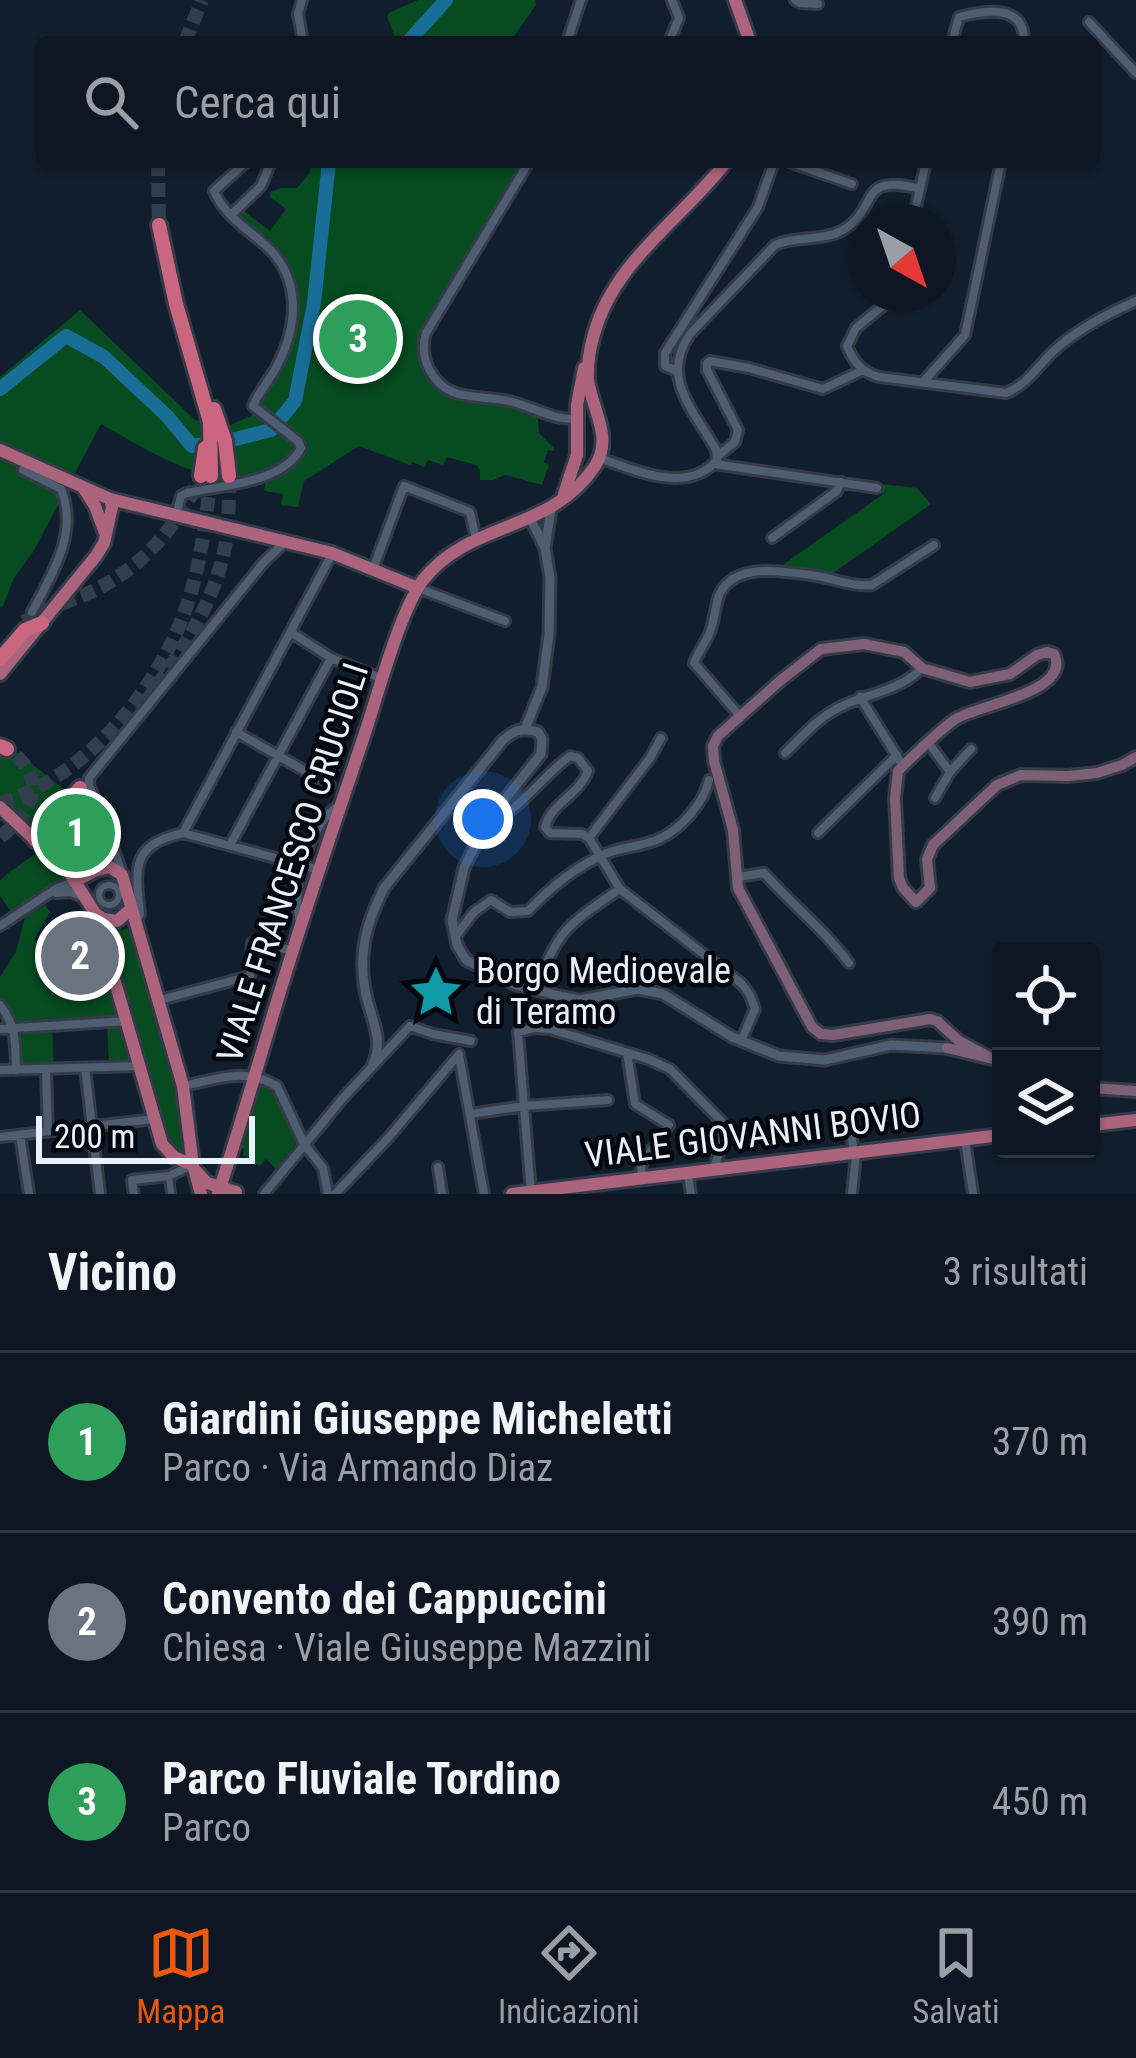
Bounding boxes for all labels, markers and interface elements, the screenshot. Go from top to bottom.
search box [36,36,1100,168]
icon: search [78,69,144,135]
text: Cerca qui [174,76,341,129]
north arrow [848,204,956,312]
pin: 3 [319,294,397,384]
street label: VIALE FRANCESCO CRUCIOLI [209,658,377,1068]
pin: 1 [37,788,115,878]
your location [453,789,513,849]
pin: 2 [41,911,119,1001]
map controls [992,942,1100,1158]
button: locate [992,942,1100,1050]
place label: Borgo Medioevale di Teramo [476,950,731,1033]
place icon: Borgo Medioevale di Teramo [407,963,465,1021]
button: layers [992,1050,1100,1158]
street label: VIALE GIOVANNI BOVIO [583,1094,923,1176]
scale bar [36,1110,255,1163]
text: 200 m [54,1117,135,1156]
text: Vicino [48,1243,177,1302]
text: 3 risultati [943,1249,1088,1295]
text: Giardini Giuseppe Micheletti [162,1392,673,1445]
text: 1 [77,1419,97,1465]
text: 370 m [992,1419,1088,1465]
text: Parco · Via Armando Diaz [162,1445,553,1491]
text: Convento dei Cappuccini [162,1572,607,1625]
text: 2 [77,1599,97,1645]
text: 390 m [992,1599,1088,1645]
text: Chiesa · Viale Giuseppe Mazzini [162,1625,652,1671]
text: Parco Fluviale Tordino [162,1752,561,1805]
text: 3 [77,1779,97,1825]
text: 450 m [992,1779,1088,1825]
text: Parco [162,1805,251,1851]
tab: Mappa [136,1920,225,2031]
tab: Indicazioni [498,1920,640,2031]
tab: Salvati [912,1920,1000,2031]

